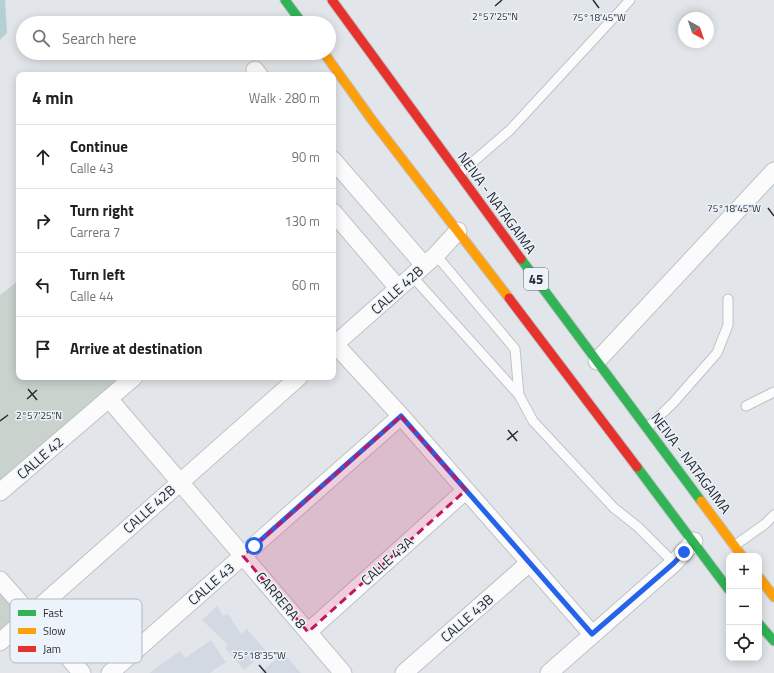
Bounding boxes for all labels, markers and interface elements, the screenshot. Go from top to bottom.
text: 2°57'25"N [472,9,518,24]
text: 75°18'45"W [572,10,626,25]
north arrow [678,12,714,48]
search box [16,16,336,60]
icon: search [30,27,52,49]
text: Search here [62,27,136,50]
text: 4 min [32,85,73,111]
text: Walk · 280 m [249,88,320,108]
text: Continue [70,135,128,158]
icon: ahead [32,146,54,168]
text: 90 m [292,147,320,167]
street label: NEIVA - NATAGAIMA [453,147,542,259]
text: Calle 43 [70,158,114,178]
text: Turn right [70,199,134,222]
text: 75°18'45"W [707,201,761,216]
icon: right [32,210,54,232]
text: 130 m [284,211,320,231]
text: Carrera 7 [70,222,120,242]
street label: CALLE 42B [366,260,428,319]
text: Turn left [70,263,125,286]
road number: 45 [524,268,548,290]
icon: left [32,274,54,296]
text: 60 m [292,275,320,295]
text: Calle 44 [70,286,114,306]
text: Arrive at destination [70,337,203,360]
icon: arrive [32,338,54,360]
text: 2°57'25"N [16,408,62,423]
street label: NEIVA - NATAGAIMA [646,408,737,518]
street label: CALLE 42 [12,431,68,484]
street label: CALLE 42B [118,479,180,538]
street label: CALLE 43A [356,531,418,590]
route start [245,537,263,555]
route end [675,543,693,561]
map controls [726,553,762,661]
button: + [726,553,762,589]
street label: CALLE 43 [183,557,239,610]
street label: CARRERA 8 [251,567,312,633]
street label: CALLE 43B [435,589,498,647]
button: − [726,589,762,625]
legend [10,599,142,663]
text: Fast [43,605,63,621]
text: Slow [43,623,66,639]
button: locate [726,625,762,661]
text: Jam [43,641,61,657]
text: 75°18'35"W [232,648,286,663]

